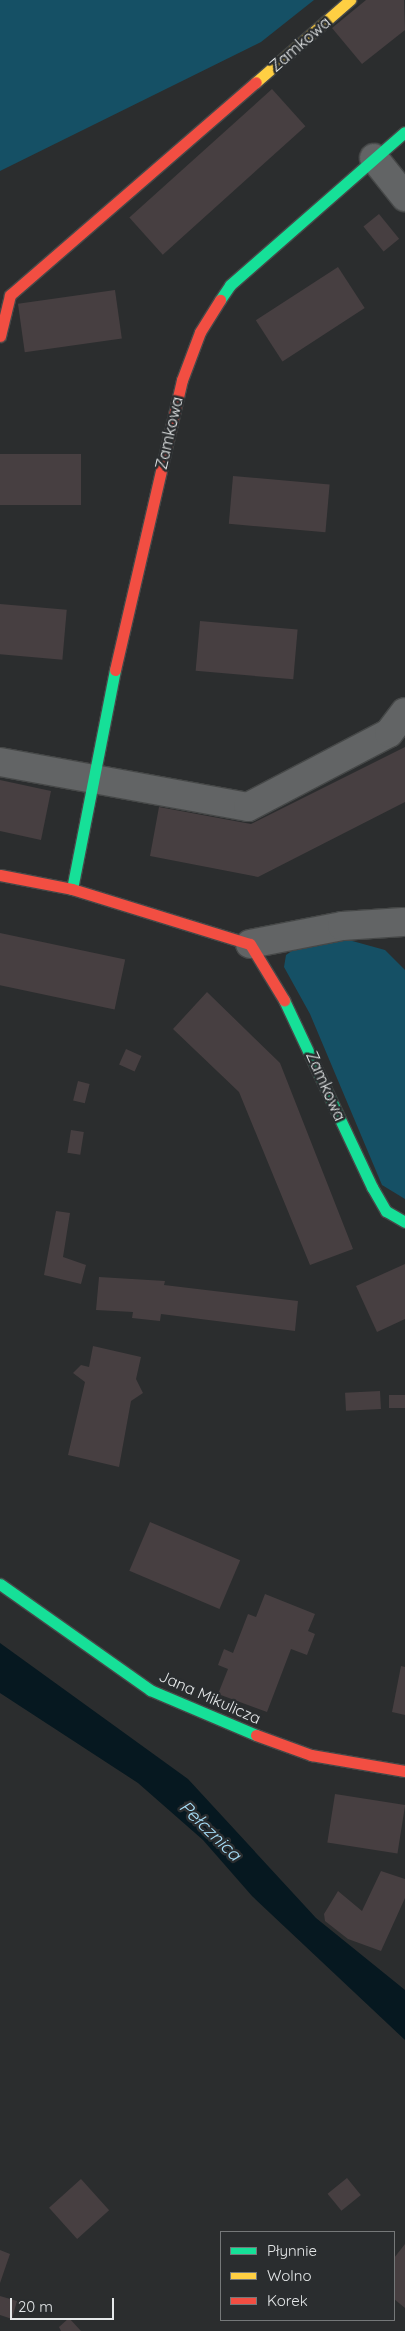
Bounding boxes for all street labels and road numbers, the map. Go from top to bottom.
street label: Zamkowa [266,12,334,76]
street label: Zamkowa [151,395,187,471]
street label: Zamkowa [302,1048,350,1124]
street label: Jana Mikulicza [156,1666,264,1728]

